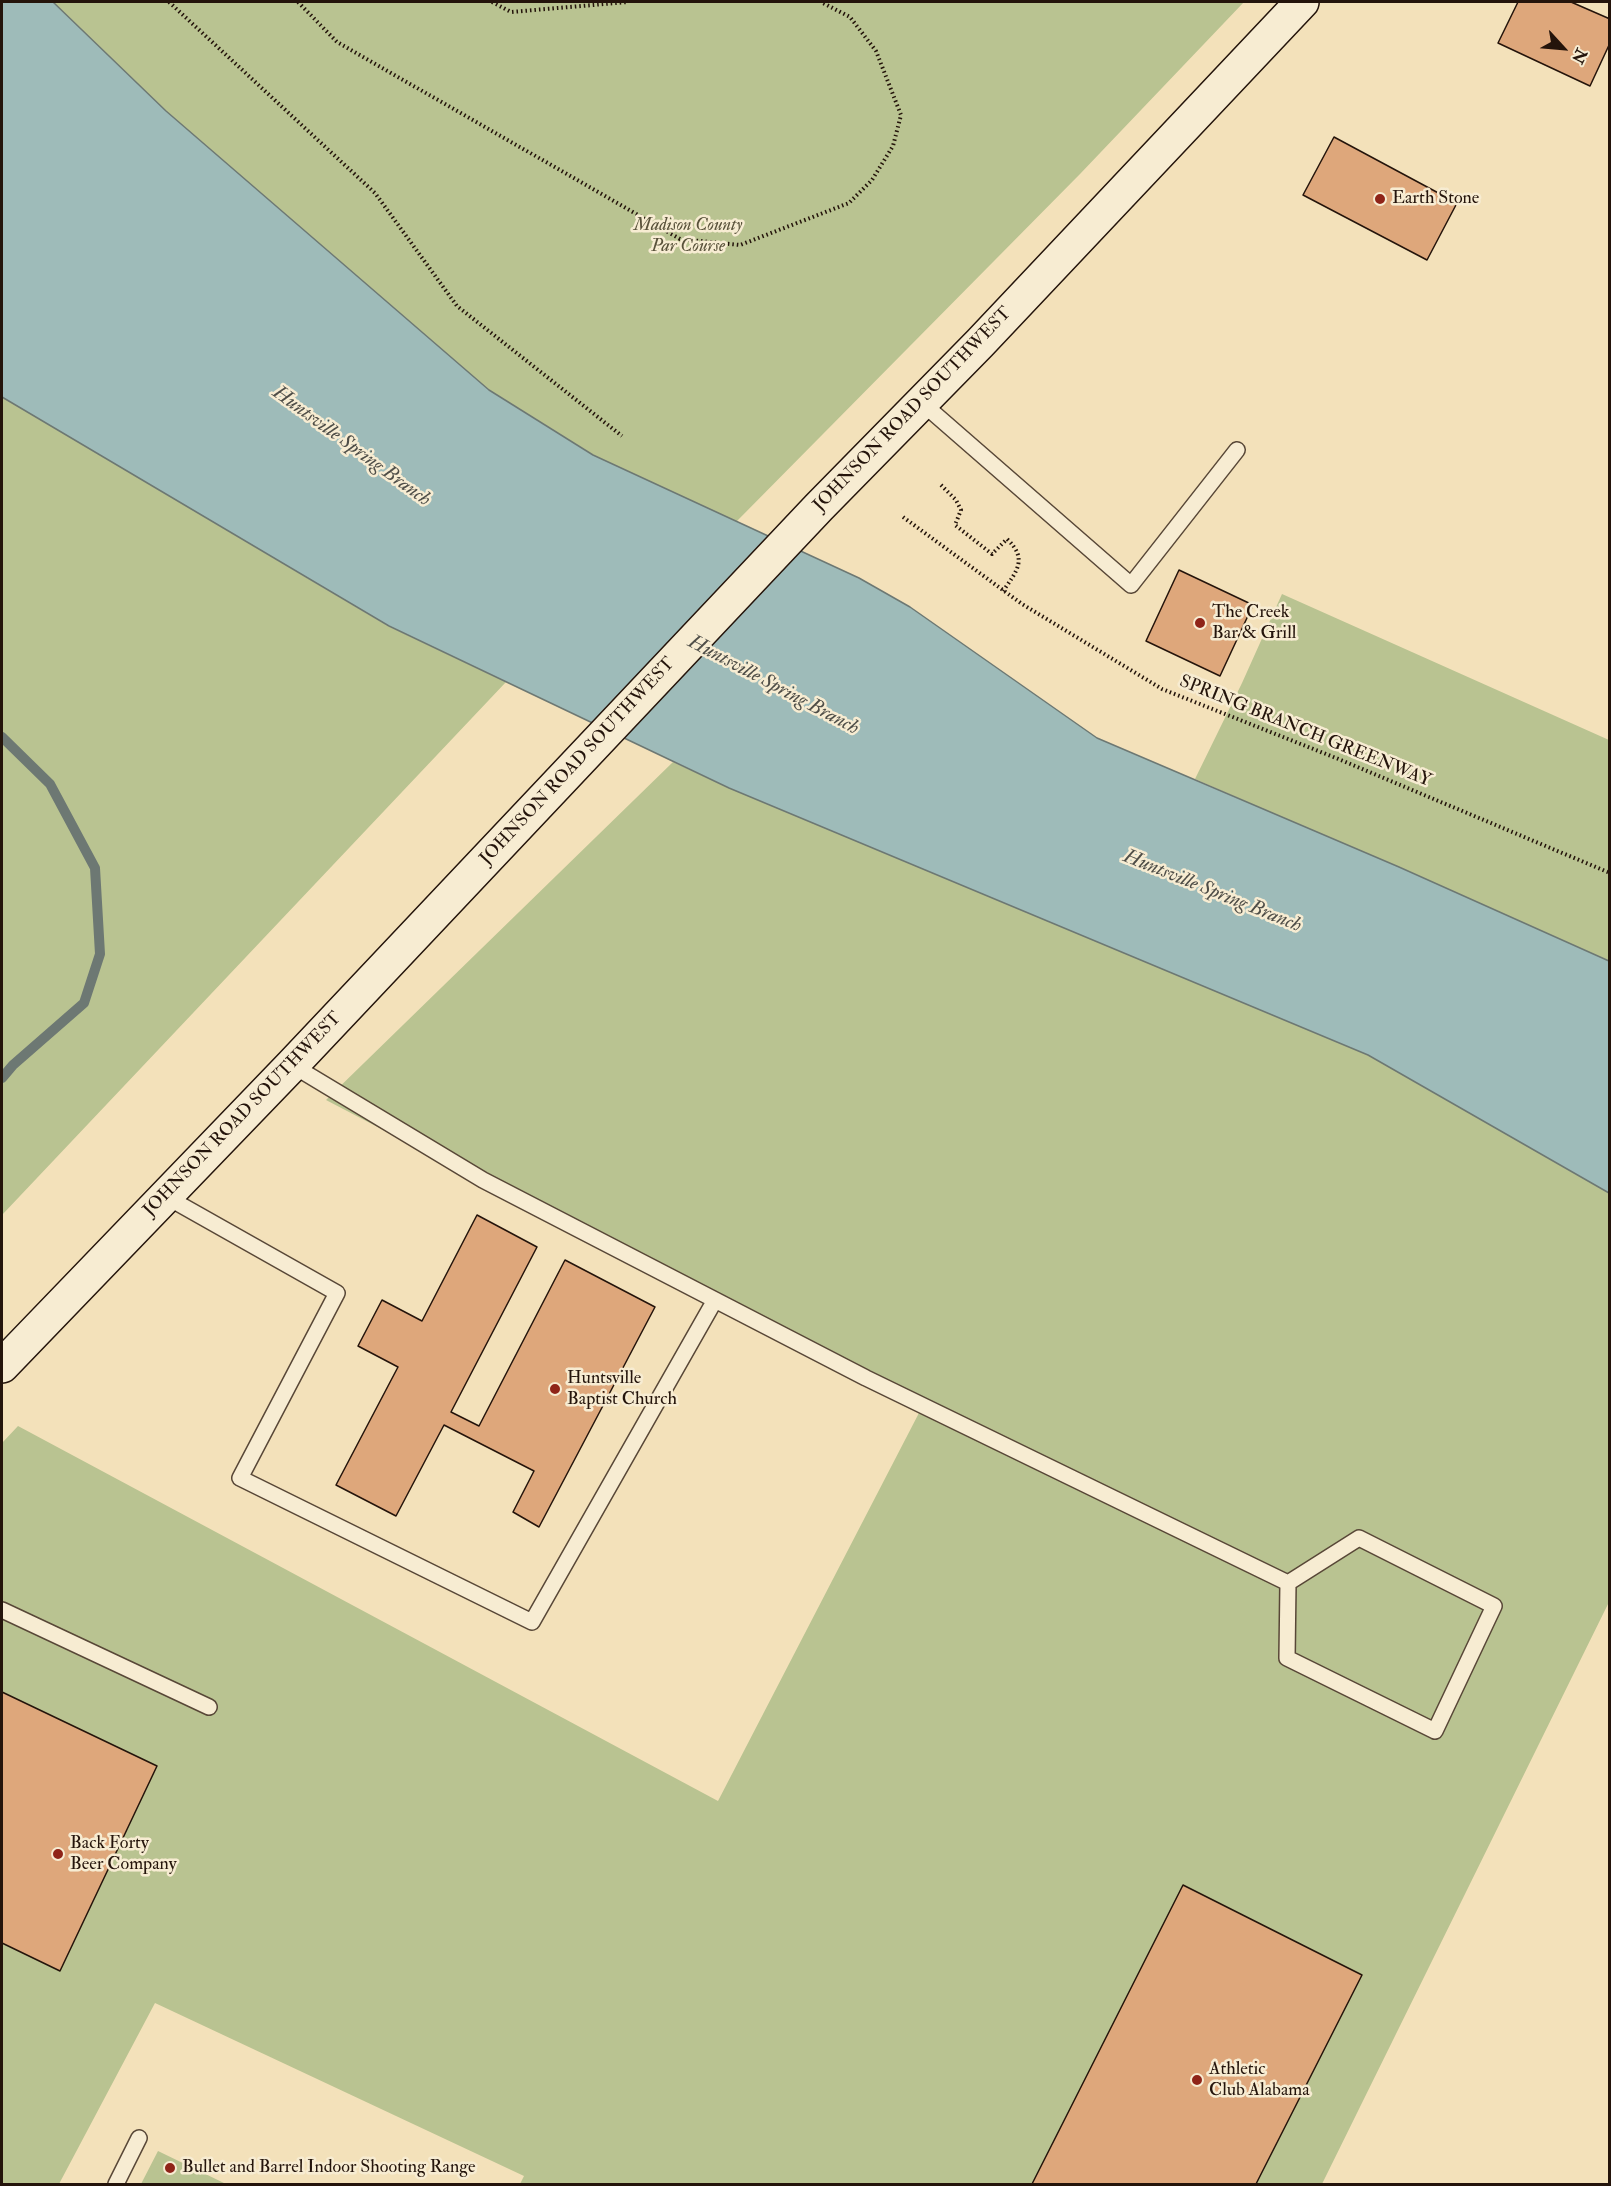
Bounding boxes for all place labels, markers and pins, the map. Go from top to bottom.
place label: Earth Stone [1392,188,1479,210]
marker: Earth Stone [1373,192,1387,206]
place label: The Creek Bar & Grill [1212,602,1296,644]
marker: The Creek Bar & Grill [1193,616,1207,630]
place label: Huntsville Baptist Church [567,1368,677,1410]
marker: Huntsville Baptist Church [548,1382,562,1396]
place label: Back Forty Beer Company [70,1833,177,1876]
marker: Back Forty Beer Company [51,1847,65,1861]
place label: Athletic Club Alabama [1209,2059,1310,2102]
marker: Athletic Club Alabama [1190,2073,1204,2087]
place label: Bullet and Barrel Indoor Shooting Range [182,2157,476,2179]
marker: Bullet and Barrel Indoor Shooting Range [163,2161,177,2175]

